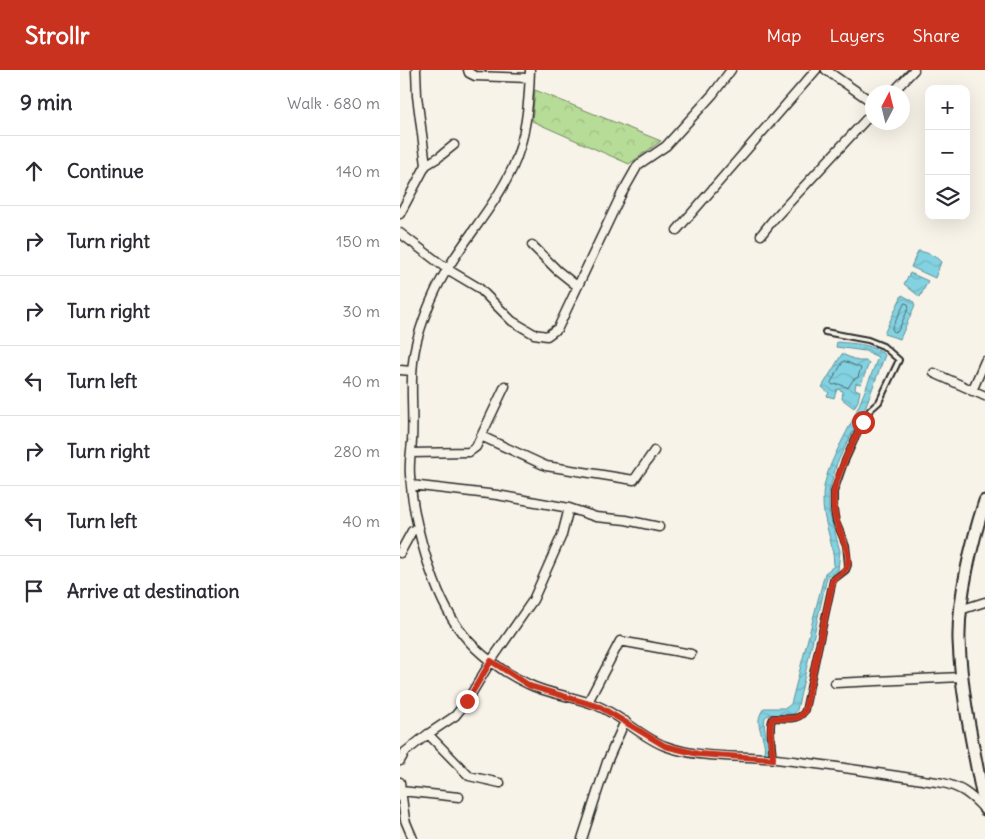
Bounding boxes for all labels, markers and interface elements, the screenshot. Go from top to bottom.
text: Strollr [25,20,90,50]
text: Map [766,24,801,47]
text: Layers [829,24,885,47]
text: Share [913,24,960,47]
north arrow [865,85,910,130]
map controls [925,85,970,220]
button: + [925,85,970,130]
text: 9 min [20,89,72,116]
text: Walk · 680 m [287,93,380,113]
button: − [925,130,970,175]
icon: ahead [20,157,48,185]
text: Continue [67,159,144,183]
text: 140 m [336,161,380,181]
button: layers [925,175,970,220]
icon: right [20,227,48,255]
text: Turn right [67,229,150,253]
text: 150 m [336,231,380,251]
icon: right [20,297,48,325]
text: Turn right [67,299,150,323]
text: 30 m [343,301,380,321]
icon: left [20,367,48,395]
text: Turn left [67,369,137,393]
text: 40 m [342,371,380,391]
route start [852,411,875,434]
icon: right [20,437,48,465]
text: Turn right [67,439,150,463]
text: 280 m [334,441,380,461]
icon: left [20,507,48,535]
text: Turn left [67,509,137,533]
text: 40 m [342,511,380,531]
icon: arrive [20,577,48,605]
text: Arrive at destination [67,579,240,603]
route end [456,690,479,713]

